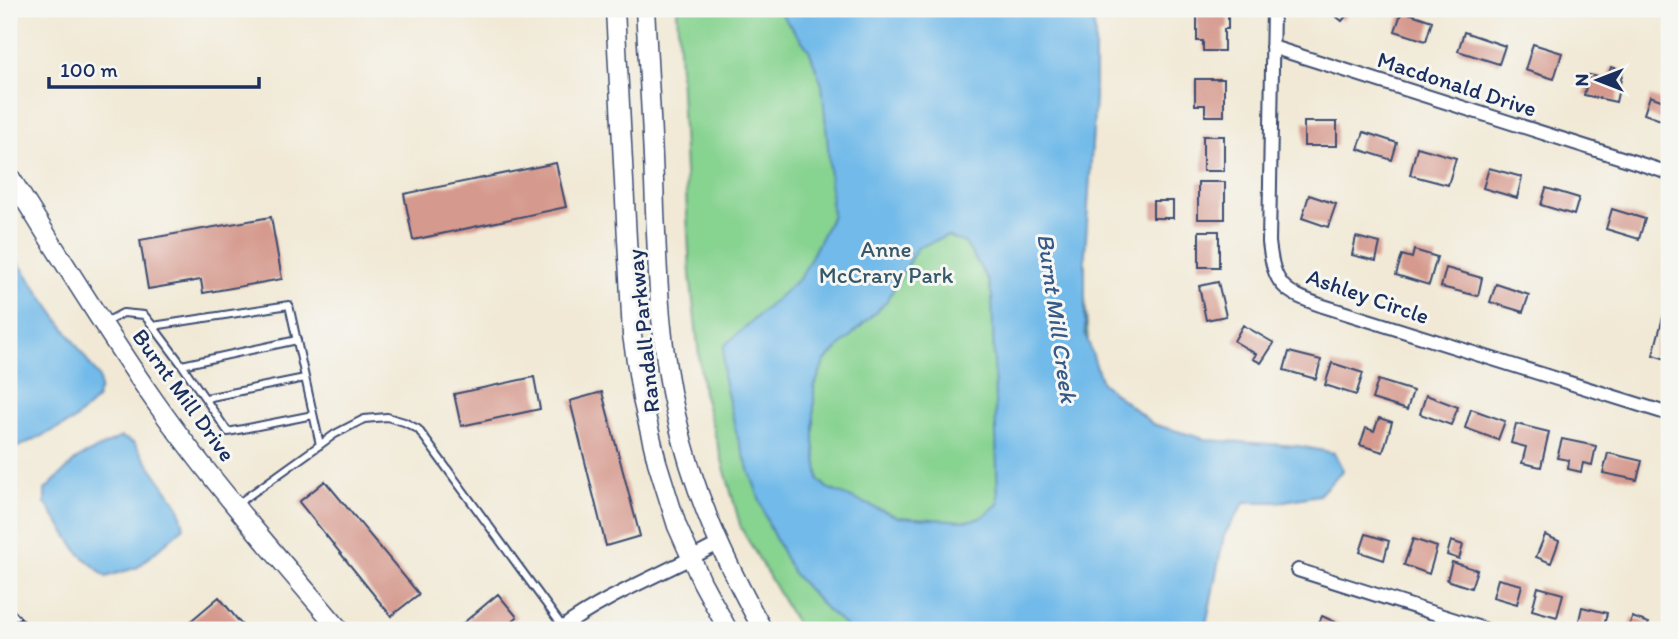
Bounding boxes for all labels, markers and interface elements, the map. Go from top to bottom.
street label: Macdonald Drive [1374,45,1540,123]
scale bar [49,46,259,90]
north arrow [1562,46,1632,116]
text: 100 m [60,57,118,82]
text: N [1570,74,1593,86]
water label: Burnt Mill Creek [1031,232,1084,406]
park label: Anne McCrary Park [819,235,953,289]
street label: Randall Parkway [620,247,666,414]
street label: Ashley Circle [1303,262,1433,330]
street label: Burnt Mill Drive [126,323,242,467]

